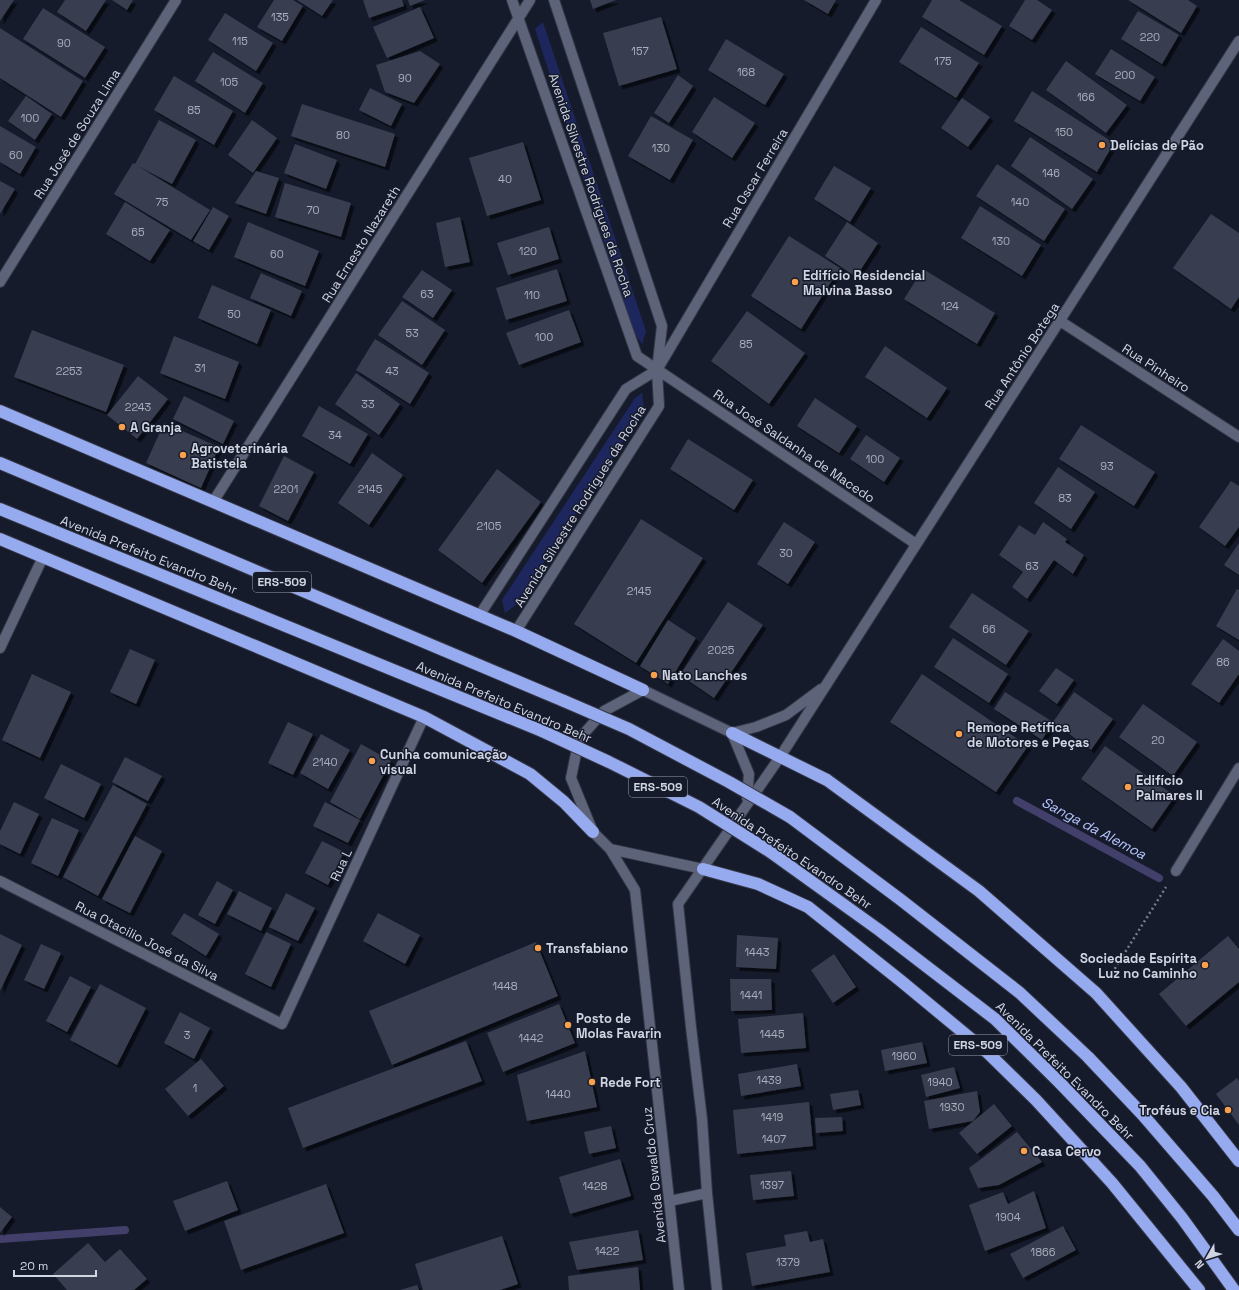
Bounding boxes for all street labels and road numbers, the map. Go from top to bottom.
street label: Rua José de Souza Lima [30,65,124,202]
street label: Avenida Silvestre Rodrigues da Rocha [545,71,638,300]
street label: Rua Oscar Ferreira [719,125,792,231]
street label: Rua Ernesto Nazareth [318,182,404,306]
street label: Rua Antônio Botega [981,299,1063,413]
street label: Rua Pinheiro [1119,340,1193,396]
street label: Rua José Saldanha de Macedo [710,385,878,507]
street label: Avenida Silvestre Rodrigues da Rocha [510,401,650,610]
street label: Avenida Prefeito Evandro Behr [58,512,240,598]
road number: ERS-509 [253,572,311,592]
street label: Avenida Prefeito Evandro Behr [414,657,595,747]
road number: ERS-509 [629,777,687,797]
street label: Avenida Prefeito Evandro Behr [709,793,875,913]
street label: Rua L [326,846,356,884]
street label: Rua Otacilio José da Silva [72,897,222,985]
street label: Avenida Prefeito Evandro Behr [992,998,1138,1144]
road number: ERS-509 [949,1035,1007,1055]
street label: Avenida Oswaldo Cruz [638,1106,670,1244]

